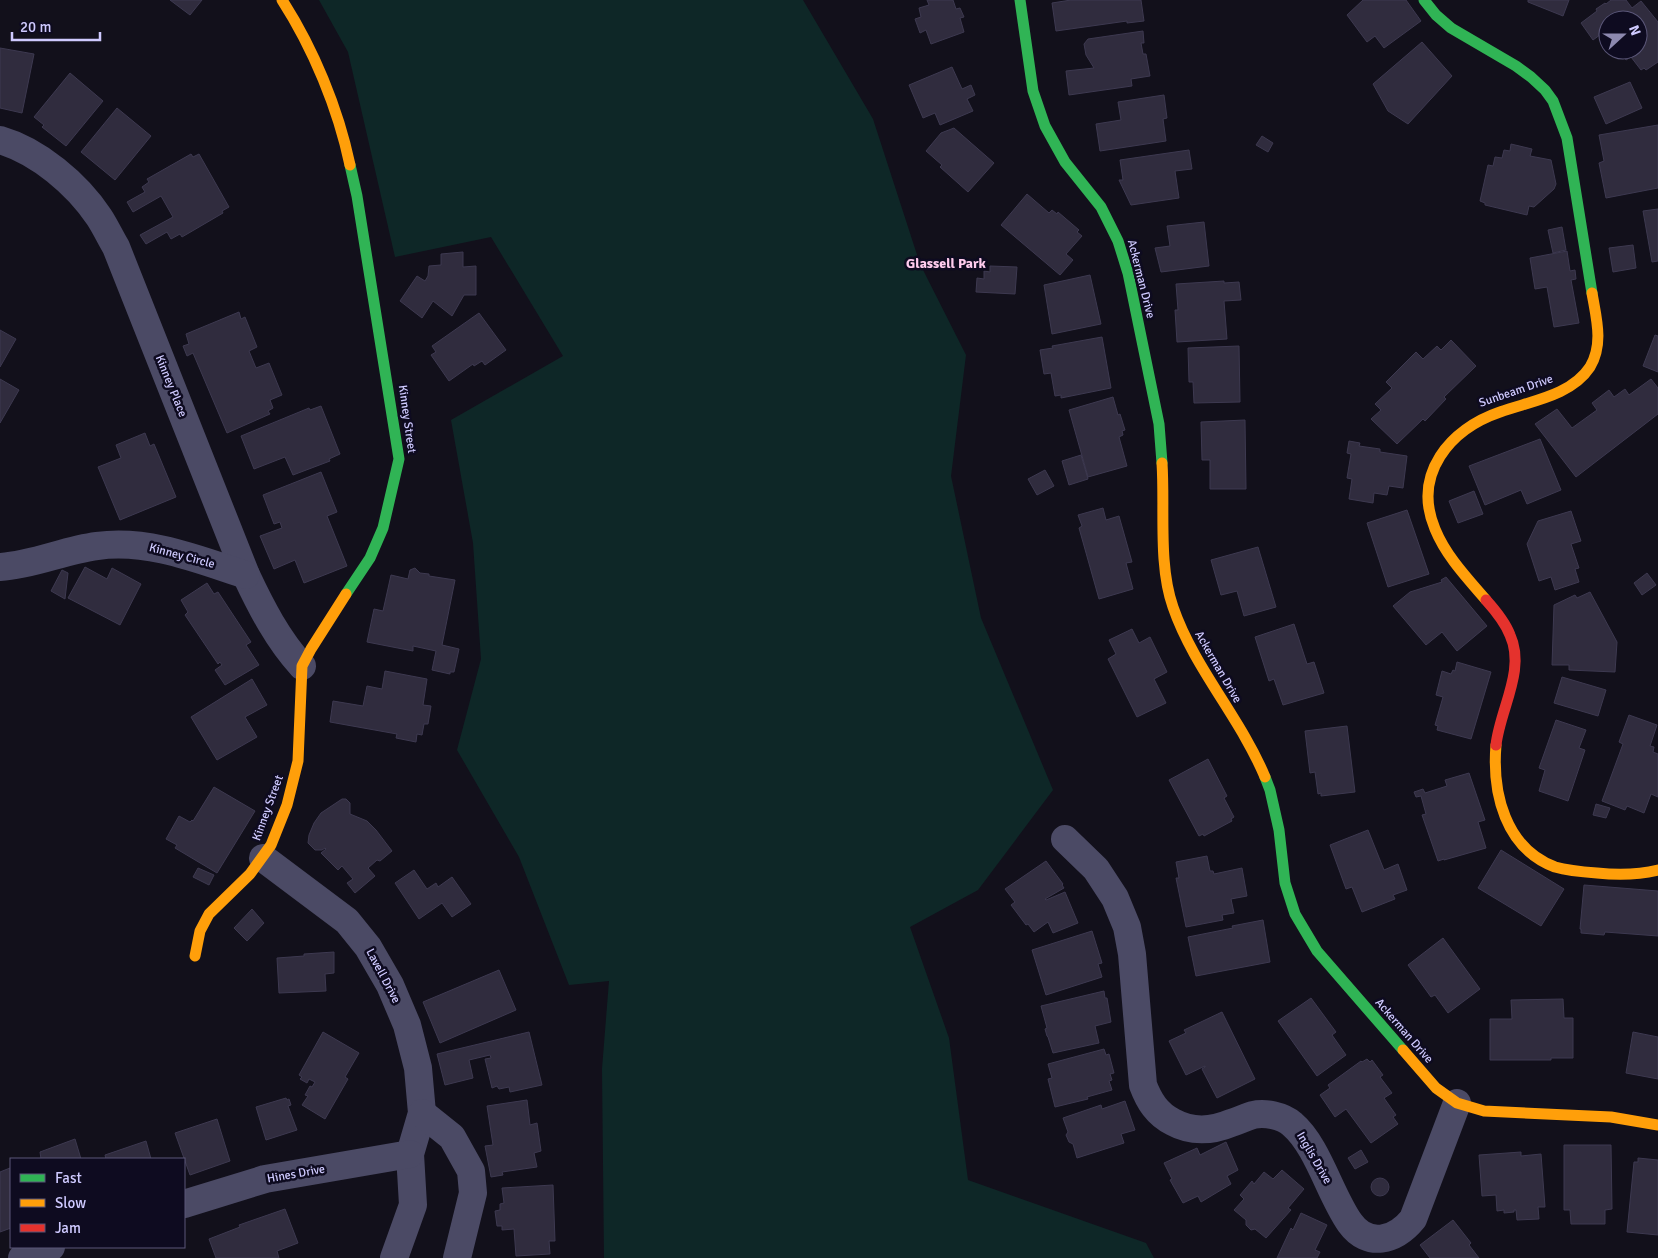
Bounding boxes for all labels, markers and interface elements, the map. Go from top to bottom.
scale bar [12,10,100,42]
north arrow [1598,10,1648,60]
text: 20 m [20,18,51,36]
text: N [1625,23,1644,38]
street label: Ackerman Drive [1124,238,1158,320]
district label: Glassell Park [906,255,987,272]
street label: Kinney Place [152,353,190,419]
street label: Sunbeam Drive [1477,371,1555,411]
street label: Kinney Street [395,384,419,454]
street label: Kinney Circle [148,540,216,572]
street label: Ackerman Drive [1191,628,1245,706]
street label: Kinney Street [249,773,287,843]
street label: Lavell Drive [362,946,404,1006]
street label: Ackerman Drive [1372,996,1436,1066]
street label: Inglis Drive [1293,1129,1335,1187]
legend [10,1158,185,1248]
street label: Hines Drive [266,1162,326,1186]
text: Fast [55,1169,82,1187]
text: Slow [55,1194,86,1212]
text: Jam [55,1219,81,1237]

